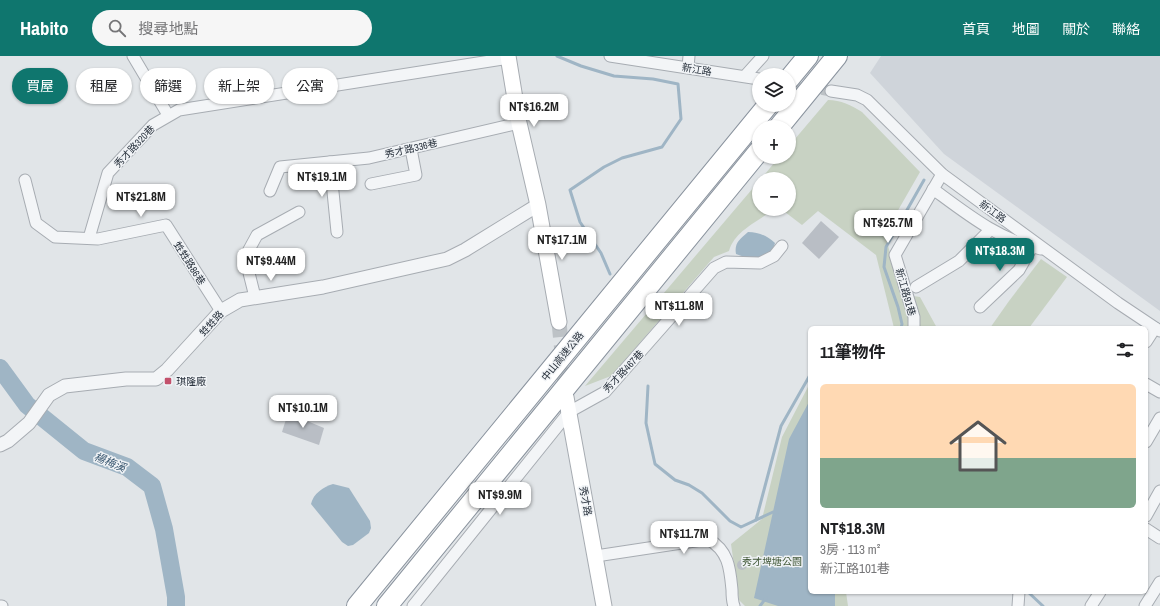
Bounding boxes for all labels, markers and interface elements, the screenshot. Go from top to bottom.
search box [92,10,372,46]
text: Habito [20,15,68,41]
icon: search [106,17,128,39]
text: 搜尋地點 [138,18,199,39]
text: 首頁 [962,20,990,38]
text: 地圖 [1012,20,1040,38]
text: 關於 [1062,20,1090,38]
text: 聯絡 [1112,20,1140,38]
street label: 新江路 [681,61,713,78]
chip: 買屋 [12,68,68,104]
chip: 租屋 [76,68,132,104]
chip: 篩選 [140,68,196,104]
chip: 新上架 [204,68,274,104]
chip: 公寓 [282,68,338,104]
map controls [752,68,796,216]
button: layers [752,68,796,112]
pin: NT$16.2M [493,94,575,128]
text: NT$16.2M [509,98,559,115]
button: + [752,120,796,164]
street label: 秀才路320巷 [111,122,157,170]
street label: 秀才路336巷 [383,136,439,161]
pin: NT$19.1M [281,164,363,198]
text: NT$19.1M [297,168,347,185]
button: − [752,172,796,216]
pin: NT$21.8M [100,184,182,218]
text: NT$21.8M [116,188,166,205]
street label: 新江路 [977,197,1009,225]
pin: NT$25.7M [847,210,929,244]
text: NT$25.7M [863,214,913,231]
pin: NT$17.1M [521,227,603,261]
text: NT$17.1M [537,231,587,248]
pin: NT$18.3M [959,238,1041,272]
street label: 甡甡路86巷 [171,239,208,287]
text: NT$18.3M [975,242,1025,259]
pin: NT$9.44M [230,248,312,282]
text: NT$9.44M [246,252,296,269]
street label: 新江路91巷 [893,267,919,318]
pin: NT$11.8M [638,293,720,327]
text: NT$11.8M [654,297,704,314]
street label: 甡甡路 [196,308,226,339]
street label: 中山高速公路 [538,329,586,384]
icon: filters [1114,339,1136,361]
text: 11筆物件 [820,340,886,363]
street label: 秀才路467巷 [600,347,646,395]
place label: 琪隆廠 [176,375,206,388]
marker: 琪隆廠 [163,376,173,386]
pin: NT$10.1M [262,395,344,429]
text: NT$10.1M [278,399,328,416]
icon: home [942,410,1014,482]
water label: 楊梅溪 [92,449,130,475]
pin: NT$9.9M [463,482,537,516]
street label: 秀才路 [577,485,595,517]
text: NT$9.9M [478,486,522,503]
text: NT$18.3M [820,516,885,539]
pin: NT$11.7M [643,521,725,555]
text: NT$11.7M [659,525,709,542]
text: 3房 · 113 m² [820,541,880,558]
park label: 秀才埤塘公園 [742,555,802,568]
text: 新江路101巷 [820,560,890,577]

